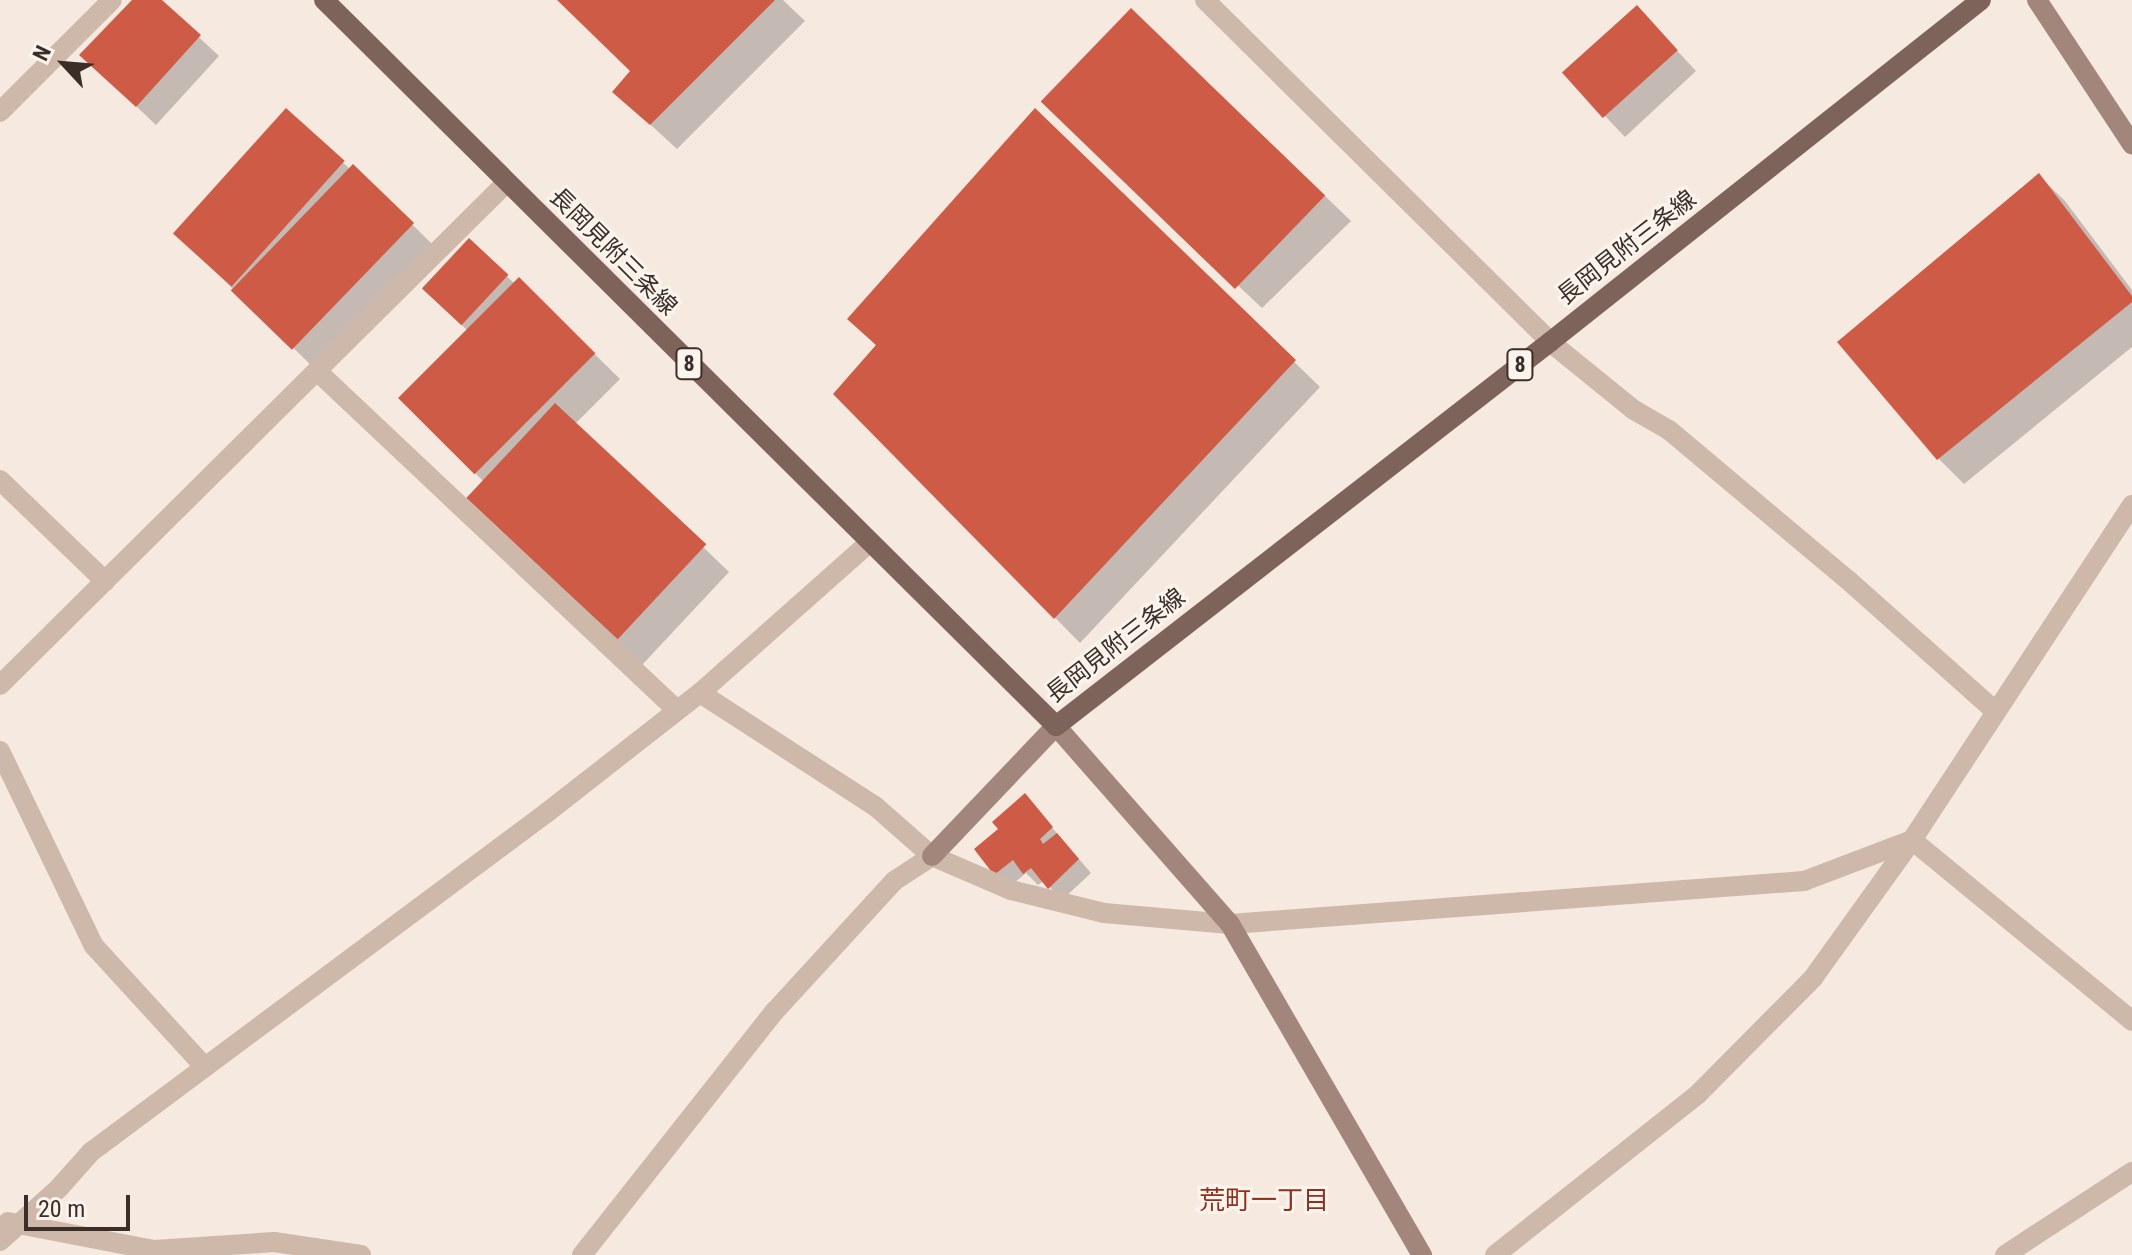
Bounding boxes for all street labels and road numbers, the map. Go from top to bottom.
street label: 長岡見附三条線 [543,182,683,322]
street label: 長岡見附三条線 [1552,185,1702,311]
road number: 8 [675,346,703,382]
road number: 8 [1506,347,1534,383]
street label: 長岡見附三条線 [1041,583,1191,709]

